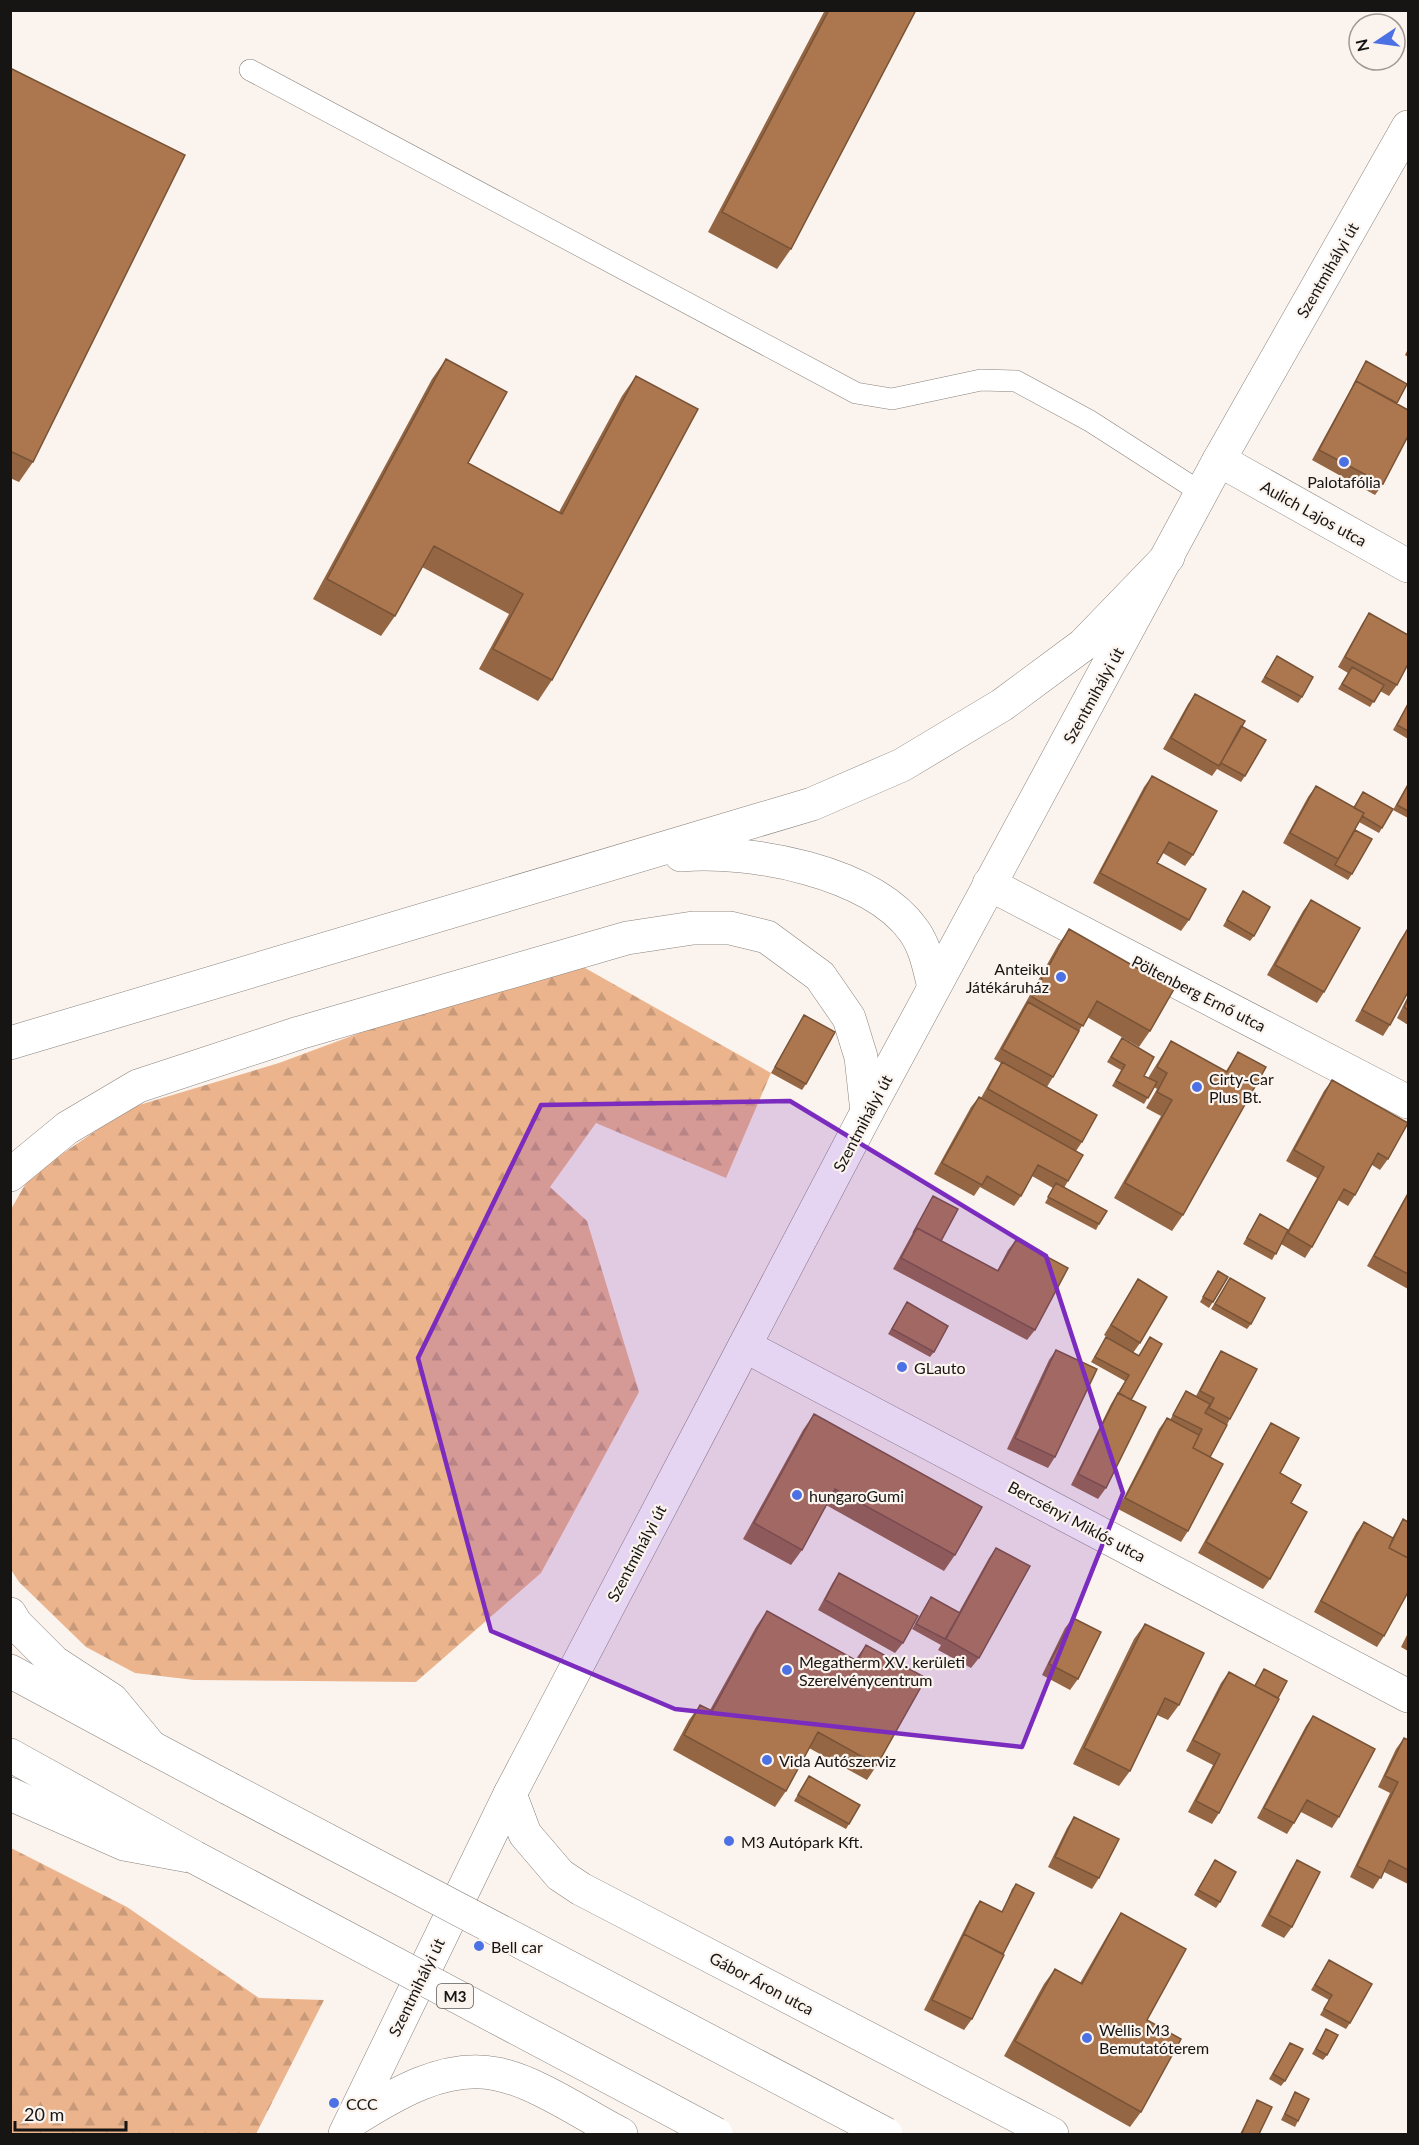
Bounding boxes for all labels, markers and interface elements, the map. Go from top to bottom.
north arrow [1347,12,1407,72]
text: N [1351,37,1373,54]
street label: Szentmihályi út [1292,219,1362,321]
marker: Palotafólia [1337,455,1351,469]
place label: Palotafólia [1307,472,1381,491]
street label: Aulich Lajos utca [1258,476,1370,550]
street label: Szentmihályi út [1059,643,1127,746]
street label: Pöltenberg Ernő utca [1129,951,1269,1035]
place label: Anteiku Játékáruház [966,959,1049,996]
marker: Anteiku Játékáruház [1054,970,1068,984]
place label: Cirty-Car Plus Bt. [1209,1069,1274,1106]
street label: Szentmihályi út [828,1071,896,1175]
marker: Cirty-Car Plus Bt. [1190,1080,1204,1094]
place label: GLauto [914,1358,966,1377]
marker: GLauto [895,1360,909,1374]
street label: Bercsényi Miklós utca [1005,1477,1149,1565]
place label: hungaroGumi [809,1486,904,1505]
marker: hungaroGumi [790,1488,804,1502]
street label: Szentmihályi út [602,1501,670,1605]
place label: Megatherm XV. kerületi Szerelvénycentrum [799,1652,965,1689]
marker: Megatherm XV. kerületi Szerelvénycentrum [780,1663,794,1677]
place label: Vida Autószerviz [779,1751,896,1770]
marker: Vida Autószerviz [760,1753,774,1767]
place label: M3 Autópark Kft. [741,1832,863,1851]
marker: M3 Autópark Kft. [722,1834,736,1848]
street label: Szentmihályi út [384,1935,448,2039]
place label: Bell car [491,1937,543,1956]
marker: Bell car [472,1939,486,1953]
street label: Gábor Áron utca [707,1948,817,2018]
road number: M3 [437,1984,473,2008]
place label: Wellis M3 Bemutatóterem [1099,2020,1209,2057]
marker: Wellis M3 Bemutatóterem [1080,2031,1094,2045]
scale bar [15,2094,126,2132]
place label: CCC [346,2094,378,2113]
marker: CCC [327,2096,341,2110]
text: 20 m [24,2103,64,2125]

